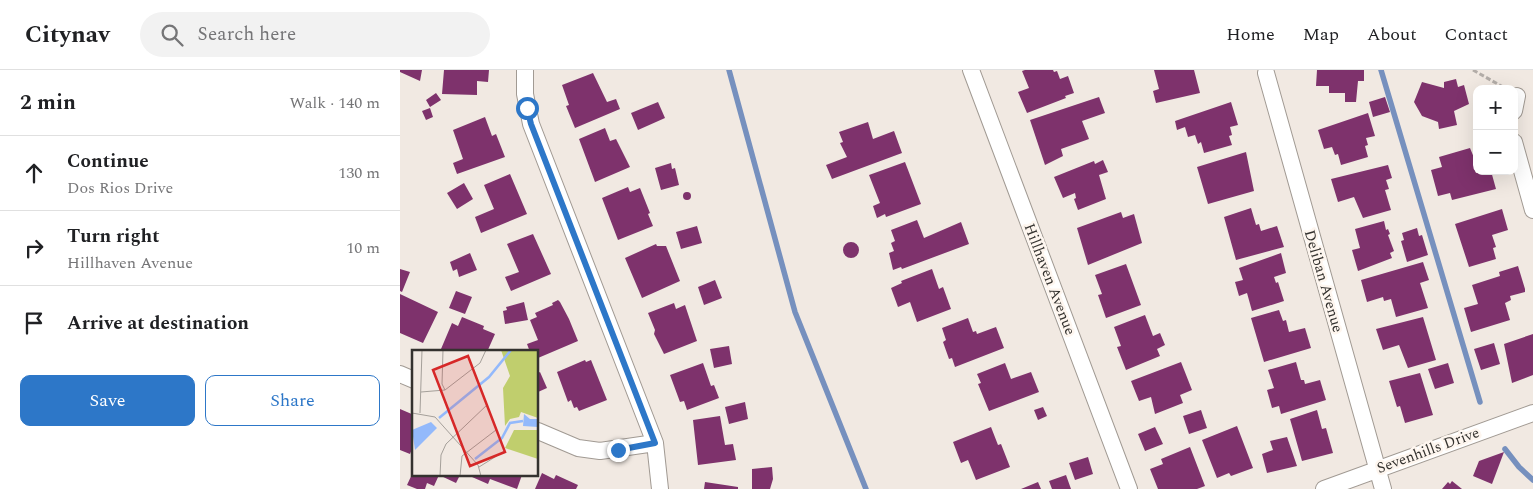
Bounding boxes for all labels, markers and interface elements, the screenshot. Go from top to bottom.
search box [140,12,490,57]
text: Citynav [25,17,110,53]
text: Search here [198,20,296,49]
icon: search [158,21,186,49]
text: Home [1226,21,1275,48]
text: Map [1303,21,1339,48]
text: About [1367,21,1417,48]
text: Contact [1445,21,1508,48]
map controls [1473,85,1518,175]
button: + [1473,85,1518,130]
text: 2 min [20,87,76,119]
text: Walk · 140 m [289,91,380,115]
route start [516,97,539,120]
button: − [1473,130,1518,175]
text: Continue [67,147,149,176]
icon: ahead [20,159,48,187]
text: 130 m [338,161,380,185]
text: Dos Rios Drive [67,176,173,200]
street label: Hillhaven Avenue [1018,220,1081,338]
text: Turn right [67,222,160,251]
street label: Deliban Avenue [1298,227,1349,335]
icon: right [20,234,48,262]
text: 10 m [346,236,380,260]
text: Hillhaven Avenue [67,251,193,275]
icon: arrive [20,309,48,337]
text: Arrive at destination [67,309,249,338]
inset map [412,350,539,476]
button: Save [20,375,195,426]
button: Share [205,375,380,426]
street label: Sevenhills Drive [1374,421,1483,480]
route end [607,439,630,462]

